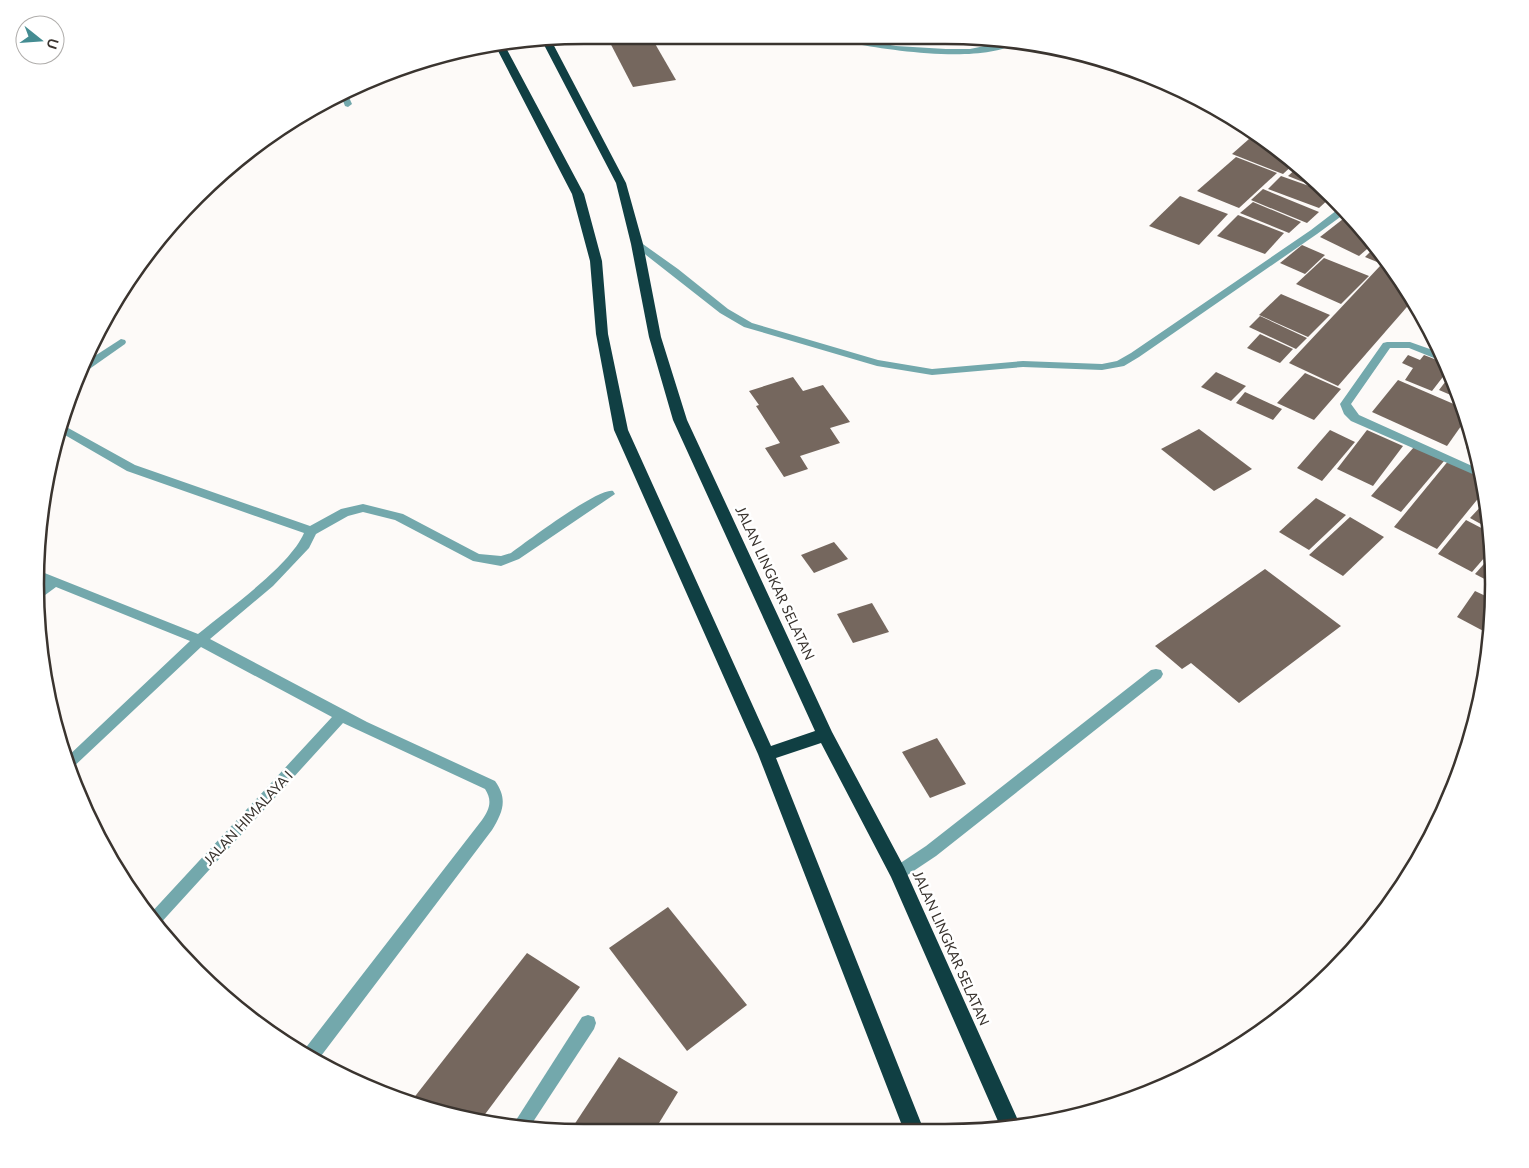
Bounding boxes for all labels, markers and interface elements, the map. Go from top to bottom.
north arrow [15,15,65,65]
text: U [43,36,63,51]
street label: JALAN LINGKAR SELATAN [732,503,819,663]
street label: JALAN HIMALAYA I [199,767,296,869]
street label: JALAN LINGKAR SELATAN [909,868,993,1028]

